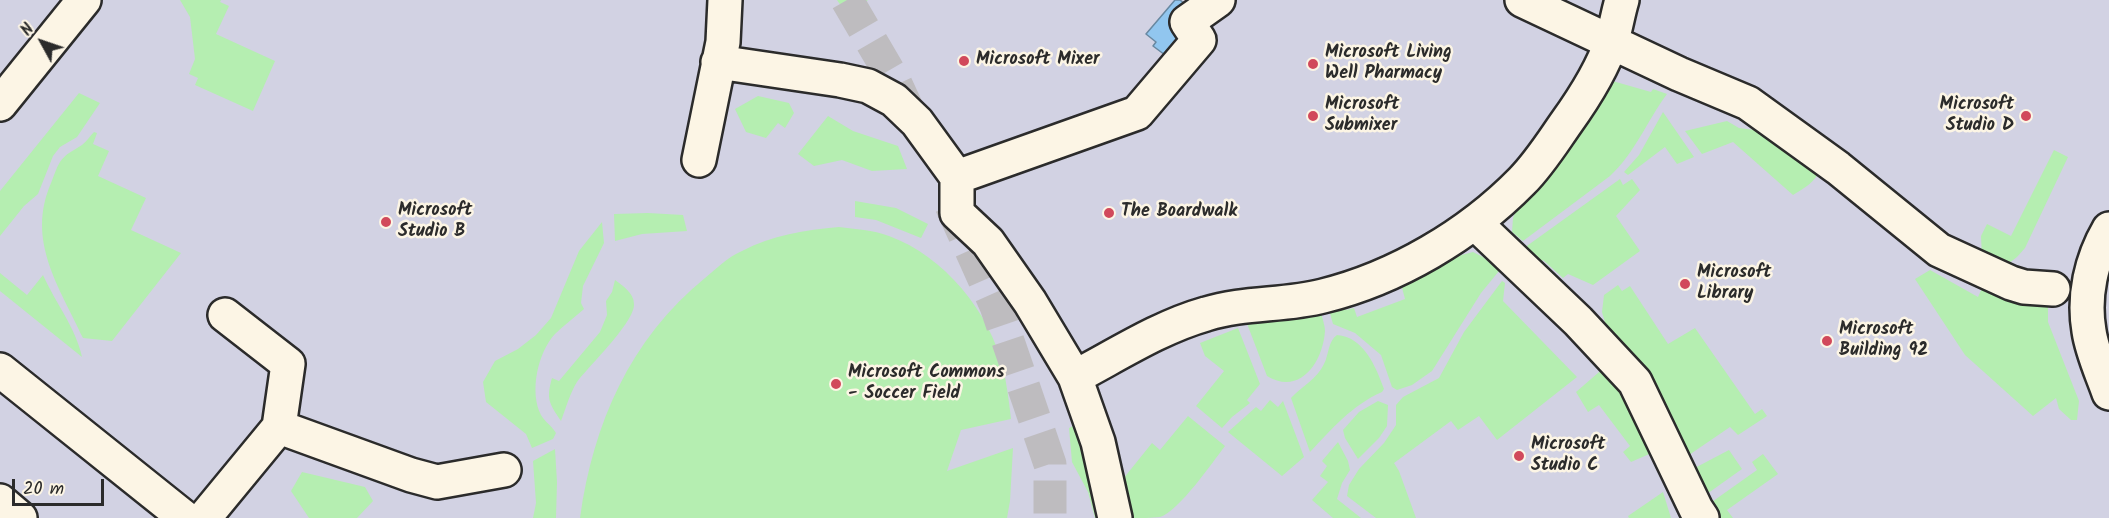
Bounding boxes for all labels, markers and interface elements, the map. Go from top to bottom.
north arrow [12,12,72,72]
text: N [15,18,41,42]
place label: Microsoft Living Well Pharmacy [1325,43,1452,86]
place label: Microsoft Mixer [976,50,1099,72]
marker: Microsoft Mixer [957,54,971,68]
marker: Microsoft Living Well Pharmacy [1306,57,1320,71]
place label: Microsoft Submixer [1325,95,1399,138]
place label: Microsoft Studio D [1940,95,2014,138]
marker: Microsoft Submixer [1306,109,1320,123]
marker: Microsoft Studio D [2019,109,2033,123]
place label: Microsoft Studio B [398,201,472,244]
place label: The Boardwalk [1121,202,1237,224]
marker: The Boardwalk [1102,206,1116,220]
marker: Microsoft Studio B [379,215,393,229]
place label: Microsoft Library [1697,263,1771,306]
marker: Microsoft Library [1678,277,1692,291]
place label: Microsoft Building 92 [1839,320,1928,362]
marker: Microsoft Building 92 [1820,334,1834,348]
place label: Microsoft Commons - Soccer Field [848,363,1005,406]
marker: Microsoft Commons - Soccer Field [829,377,843,391]
place label: Microsoft Studio C [1531,435,1605,478]
marker: Microsoft Studio C [1512,449,1526,463]
scale bar [15,467,106,505]
text: 20 m [23,475,64,504]

